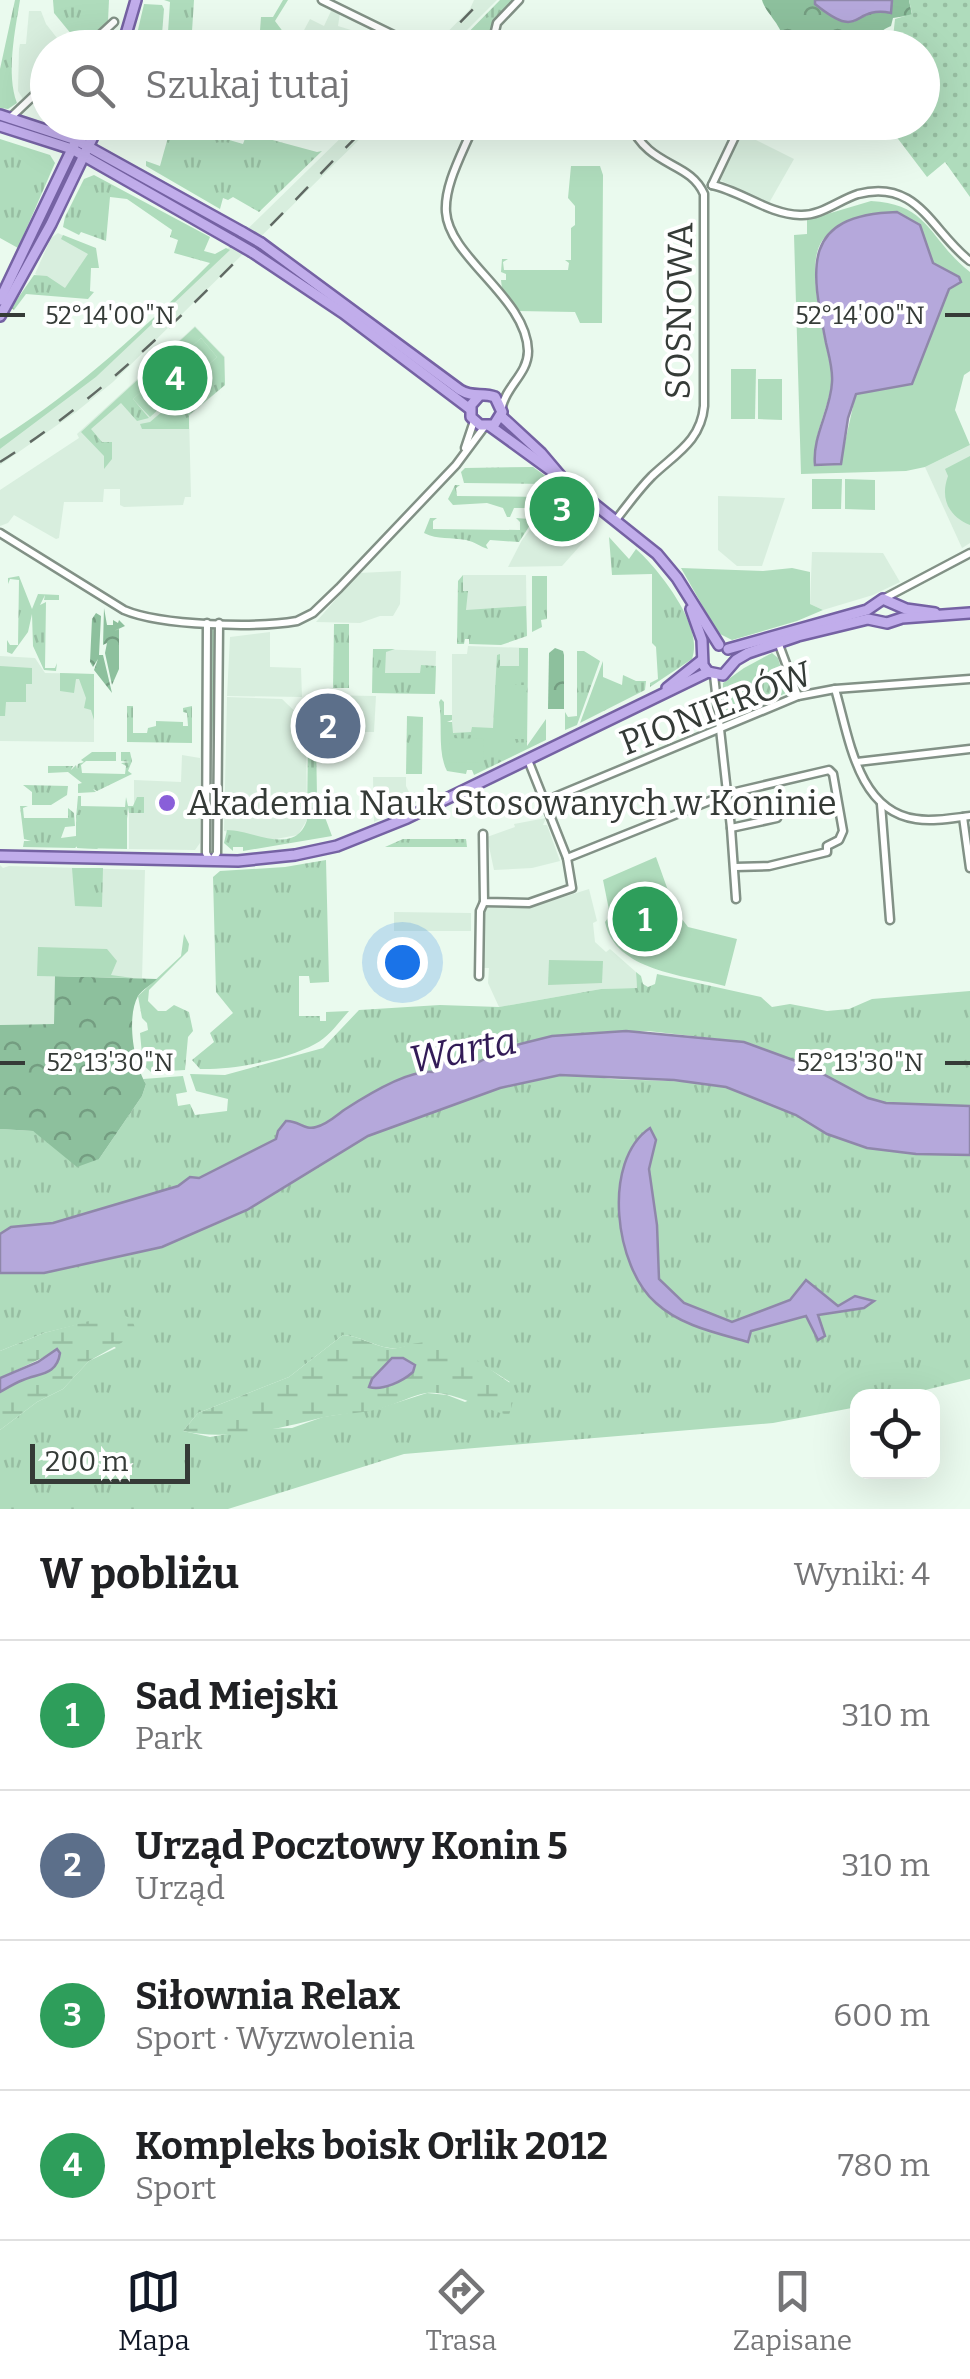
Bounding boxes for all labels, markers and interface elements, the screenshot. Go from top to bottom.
search box [30,30,940,140]
icon: search [65,58,120,113]
text: Szukaj tutaj [145,62,351,108]
street label: SOSNOWA [656,222,702,400]
text: 52°14'00"N [45,301,175,331]
text: 52°14'00"N [795,301,925,331]
pin: 4 [142,340,208,416]
pin: 3 [530,472,594,546]
street label: PIONIERÓW [614,652,818,764]
pin: 2 [296,688,360,764]
place label: Akademia Nauk Stosowanych w Koninie [187,782,837,824]
marker: Akademia Nauk Stosowanych w Koninie [156,792,178,814]
pin: 1 [612,882,678,956]
your location [377,937,428,988]
water label: Warta [406,1017,520,1083]
text: 52°13'30"N [46,1048,174,1078]
text: 52°13'30"N [796,1048,924,1078]
map controls [850,1389,940,1479]
button: locate [850,1389,940,1479]
scale bar [30,1439,190,1484]
text: 200 m [45,1445,128,1478]
text: W pobliżu [40,1549,239,1599]
text: Wyniki: 4 [794,1555,930,1593]
text: Sad Miejski [135,1673,338,1719]
text: 1 [66,1696,79,1734]
text: 310 m [841,1696,930,1734]
text: Park [135,1719,202,1757]
text: Urząd Pocztowy Konin 5 [135,1823,568,1869]
text: 2 [63,1846,82,1884]
text: 310 m [841,1846,930,1884]
text: Urząd [135,1869,225,1907]
text: Siłownia Relax [135,1973,400,2019]
text: 3 [63,1996,82,2034]
text: 600 m [833,1996,930,2034]
text: Sport · Wyzwolenia [135,2019,415,2057]
text: Kompleks boisk Orlik 2012 [135,2123,608,2169]
text: 4 [63,2146,82,2184]
text: 780 m [838,2146,930,2184]
text: Sport [135,2169,216,2207]
tab: Mapa [118,2264,190,2357]
tab: Trasa [426,2264,497,2357]
tab: Zapisane [733,2264,852,2357]

